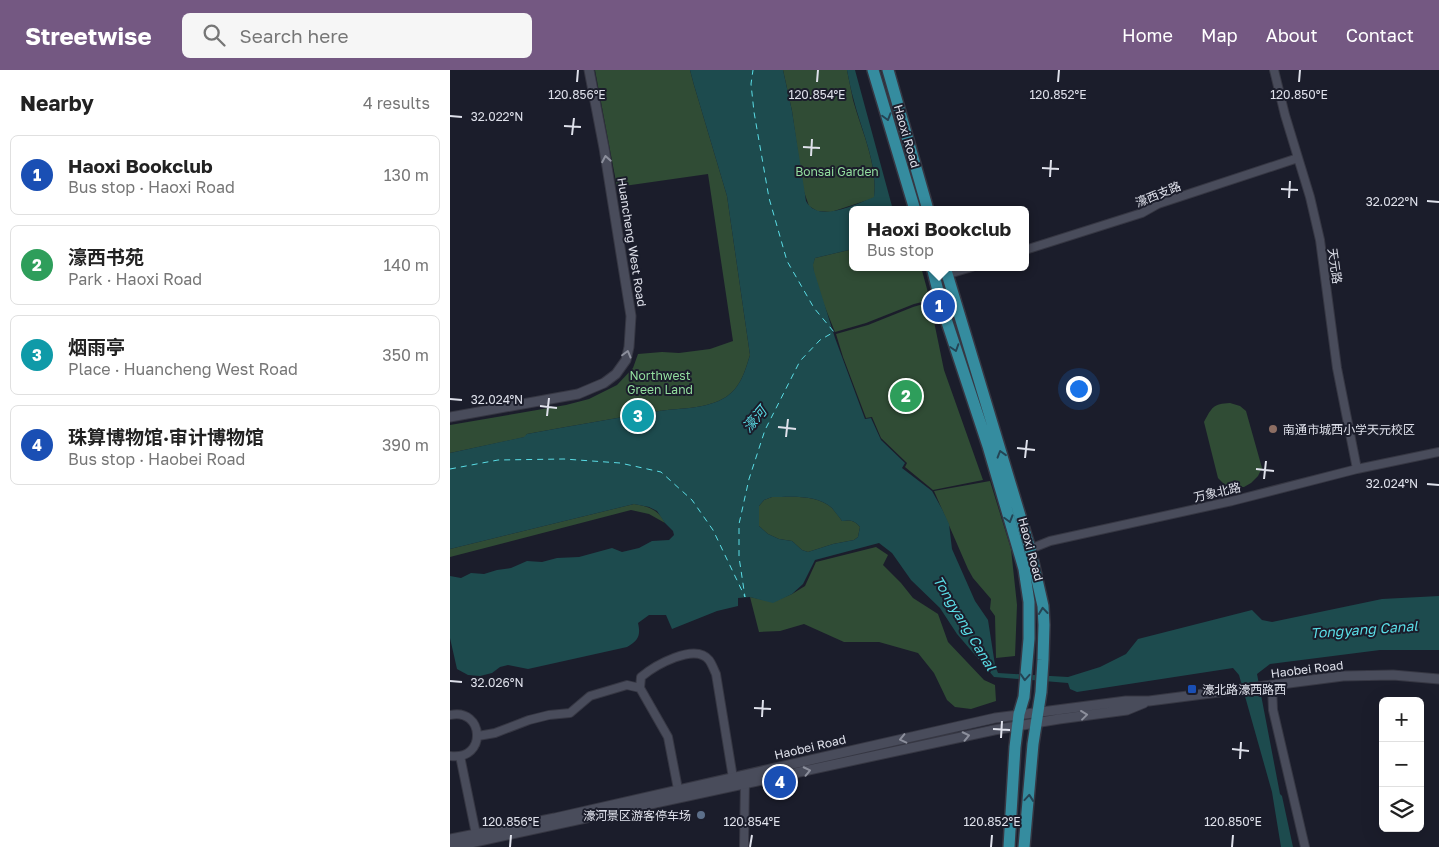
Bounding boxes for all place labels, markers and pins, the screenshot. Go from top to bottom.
pin: 1 [923,287,955,325]
pin: 2 [890,377,922,415]
pin: 3 [622,397,654,435]
place label: 南通市城西小学天元校区 [1283,422,1415,437]
marker: 南通市城西小学天元校区 [1267,423,1279,435]
place label: 濠北路濠西路西 [1202,682,1286,697]
marker: 濠北路濠西路西 [1186,683,1198,695]
pin: 4 [764,763,796,801]
place label: 濠河景区游客停车场 [583,808,691,823]
marker: 濠河景区游客停车场 [695,809,707,821]

